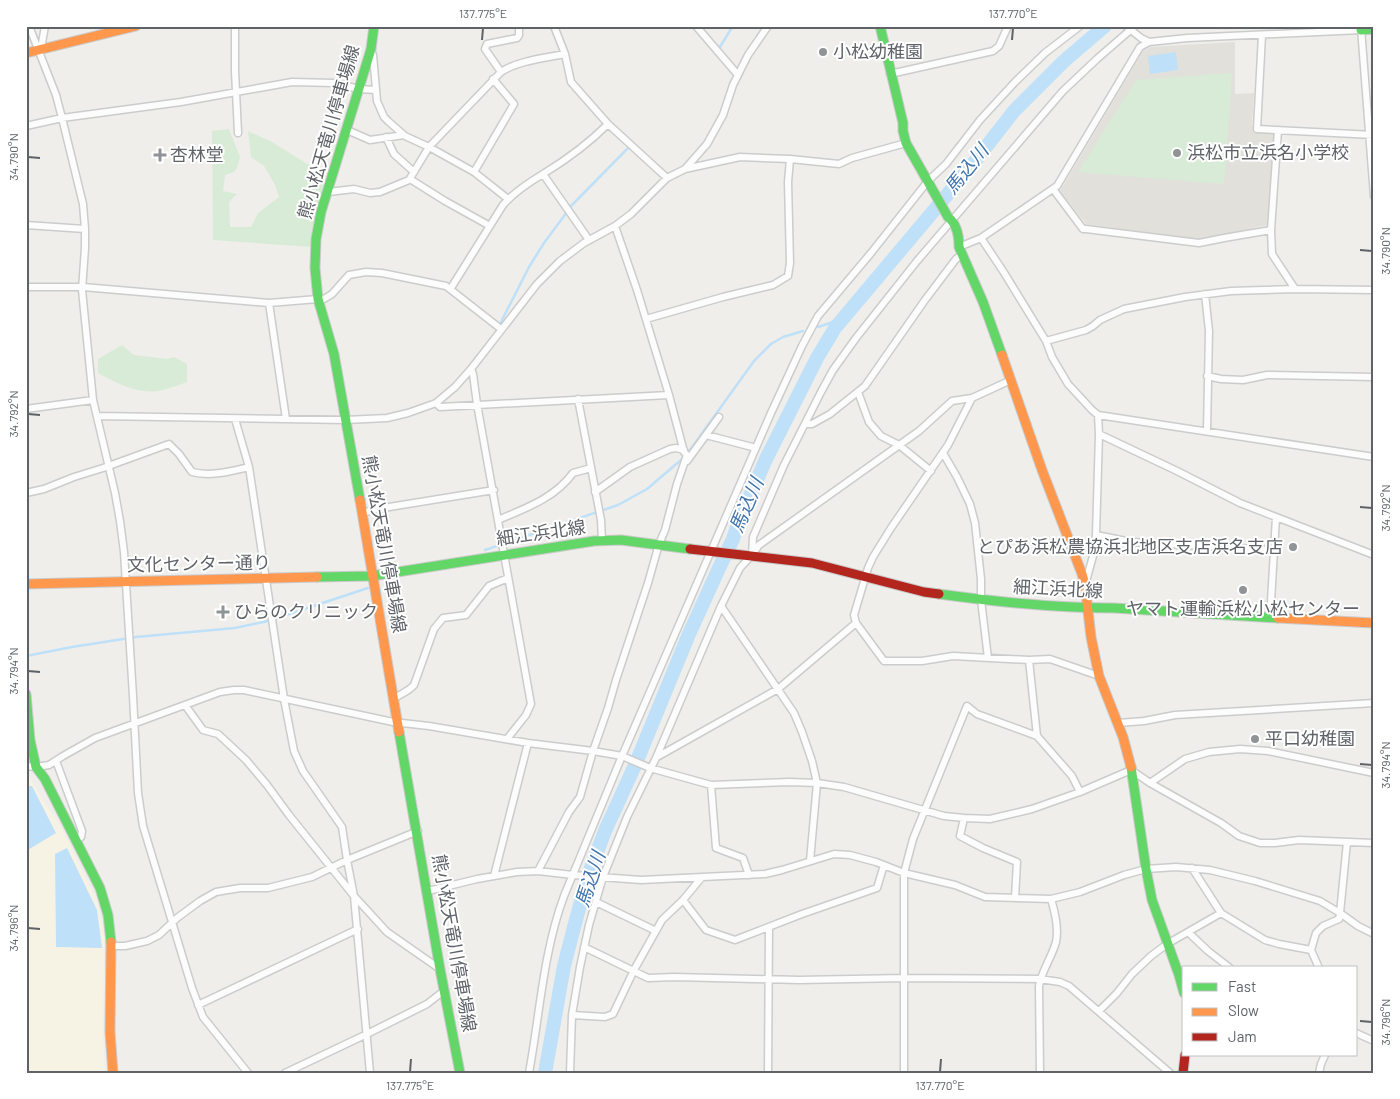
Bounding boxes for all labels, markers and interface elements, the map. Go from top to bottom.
text: 137.775°E [459,6,507,20]
text: 137.770°E [989,6,1037,20]
place label: 小松幼稚園 [833,40,923,62]
street label: 熊小松天竜川停車場線 [293,42,363,221]
marker: 小松幼稚園 [817,46,829,58]
text: 34.790°N [6,133,20,181]
water label: 馬込川 [939,138,994,198]
place label: 浜松市立浜名小学校 [1187,141,1349,163]
place label: 杏林堂 [170,143,224,165]
marker: 浜松市立浜名小学校 [1171,147,1183,159]
marker: 杏林堂 [154,149,166,161]
text: 34.790°N [1378,227,1392,275]
text: 34.792°N [6,390,20,438]
street label: 熊小松天竜川停車場線 [359,453,411,634]
water label: 馬込川 [724,472,768,536]
text: 34.792°N [1378,484,1392,532]
street label: 細江浜北線 [495,515,587,549]
place label: とぴあ浜松農協浜北地区支店浜名支店 [977,535,1283,557]
marker: とぴあ浜松農協浜北地区支店浜名支店 [1287,541,1299,553]
street label: 文化センター通り [127,551,271,575]
street label: 細江浜北線 [1013,575,1104,601]
marker: ヤマト運輸浜松小松センター [1237,584,1249,596]
place label: ヤマト運輸浜松小松センター [1126,597,1360,619]
place label: ひらのクリニック [234,600,378,622]
marker: ひらのクリニック [216,605,230,619]
text: 34.794°N [6,647,20,695]
place label: 平口幼稚園 [1265,727,1355,749]
marker: 平口幼稚園 [1249,733,1261,745]
text: 34.794°N [1378,741,1392,789]
water label: 馬込川 [570,846,610,910]
street label: 熊小松天竜川停車場線 [429,852,481,1033]
text: 34.796°N [6,905,20,951]
legend [1182,966,1358,1056]
text: Fast [1228,977,1256,995]
text: 34.796°N [1378,999,1392,1045]
text: Slow [1228,1001,1259,1019]
text: Jam [1228,1027,1257,1045]
text: 137.775°E [386,1078,434,1092]
text: 137.770°E [916,1078,964,1092]

